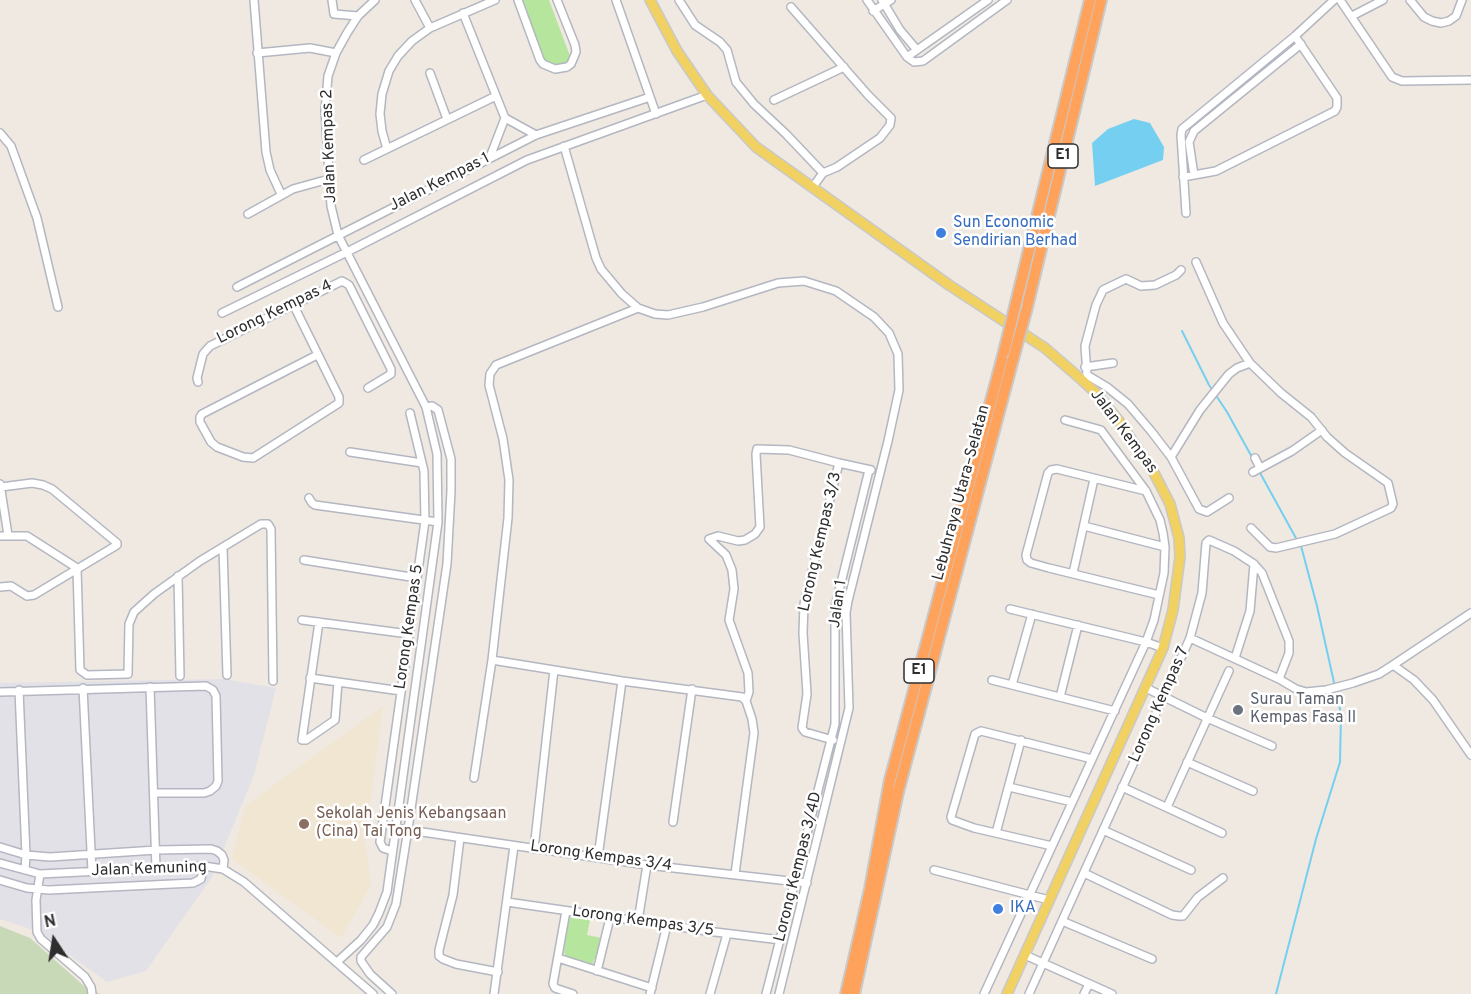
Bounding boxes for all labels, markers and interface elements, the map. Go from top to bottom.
street label: Jalan Kempas 2 [318,89,342,203]
road number: E1 [1048,144,1078,168]
street label: Jalan Kempas 1 [386,149,494,217]
place label: Sun Economic Sendirian Berhad [953,214,1077,252]
marker: Sun Economic Sendirian Berhad [934,226,948,240]
street label: Lorong Kempas 4 [214,277,336,349]
street label: Jalan Kempas [1085,386,1161,478]
street label: Lebuhraya Utara–Selatan [929,403,995,583]
street label: Lorong Kempas 3/3 [796,470,846,614]
street label: Lorong Kempas 5 [392,563,428,691]
street label: Jalan 1 [826,579,852,629]
street label: Lorong Kempas 7 [1126,644,1194,766]
road number: E1 [904,659,934,683]
place label: Surau Taman Kempas Fasa II [1250,691,1356,729]
marker: Surau Taman Kempas Fasa II [1231,703,1245,717]
street label: Lorong Kempas 3/4D [771,790,827,944]
place label: Sekolah Jenis Kebangsaan (Cina) Tai Tong [316,805,506,843]
marker: Sekolah Jenis Kebangsaan (Cina) Tai Tong [297,817,311,831]
street label: Lorong Kempas 3/4 [529,838,673,876]
street label: Jalan Kemuning [91,858,207,882]
place label: IKA [1010,899,1036,919]
marker: IKA [991,902,1005,916]
street label: Lorong Kempas 3/5 [571,903,715,941]
north arrow [24,910,84,970]
text: N [43,911,58,933]

